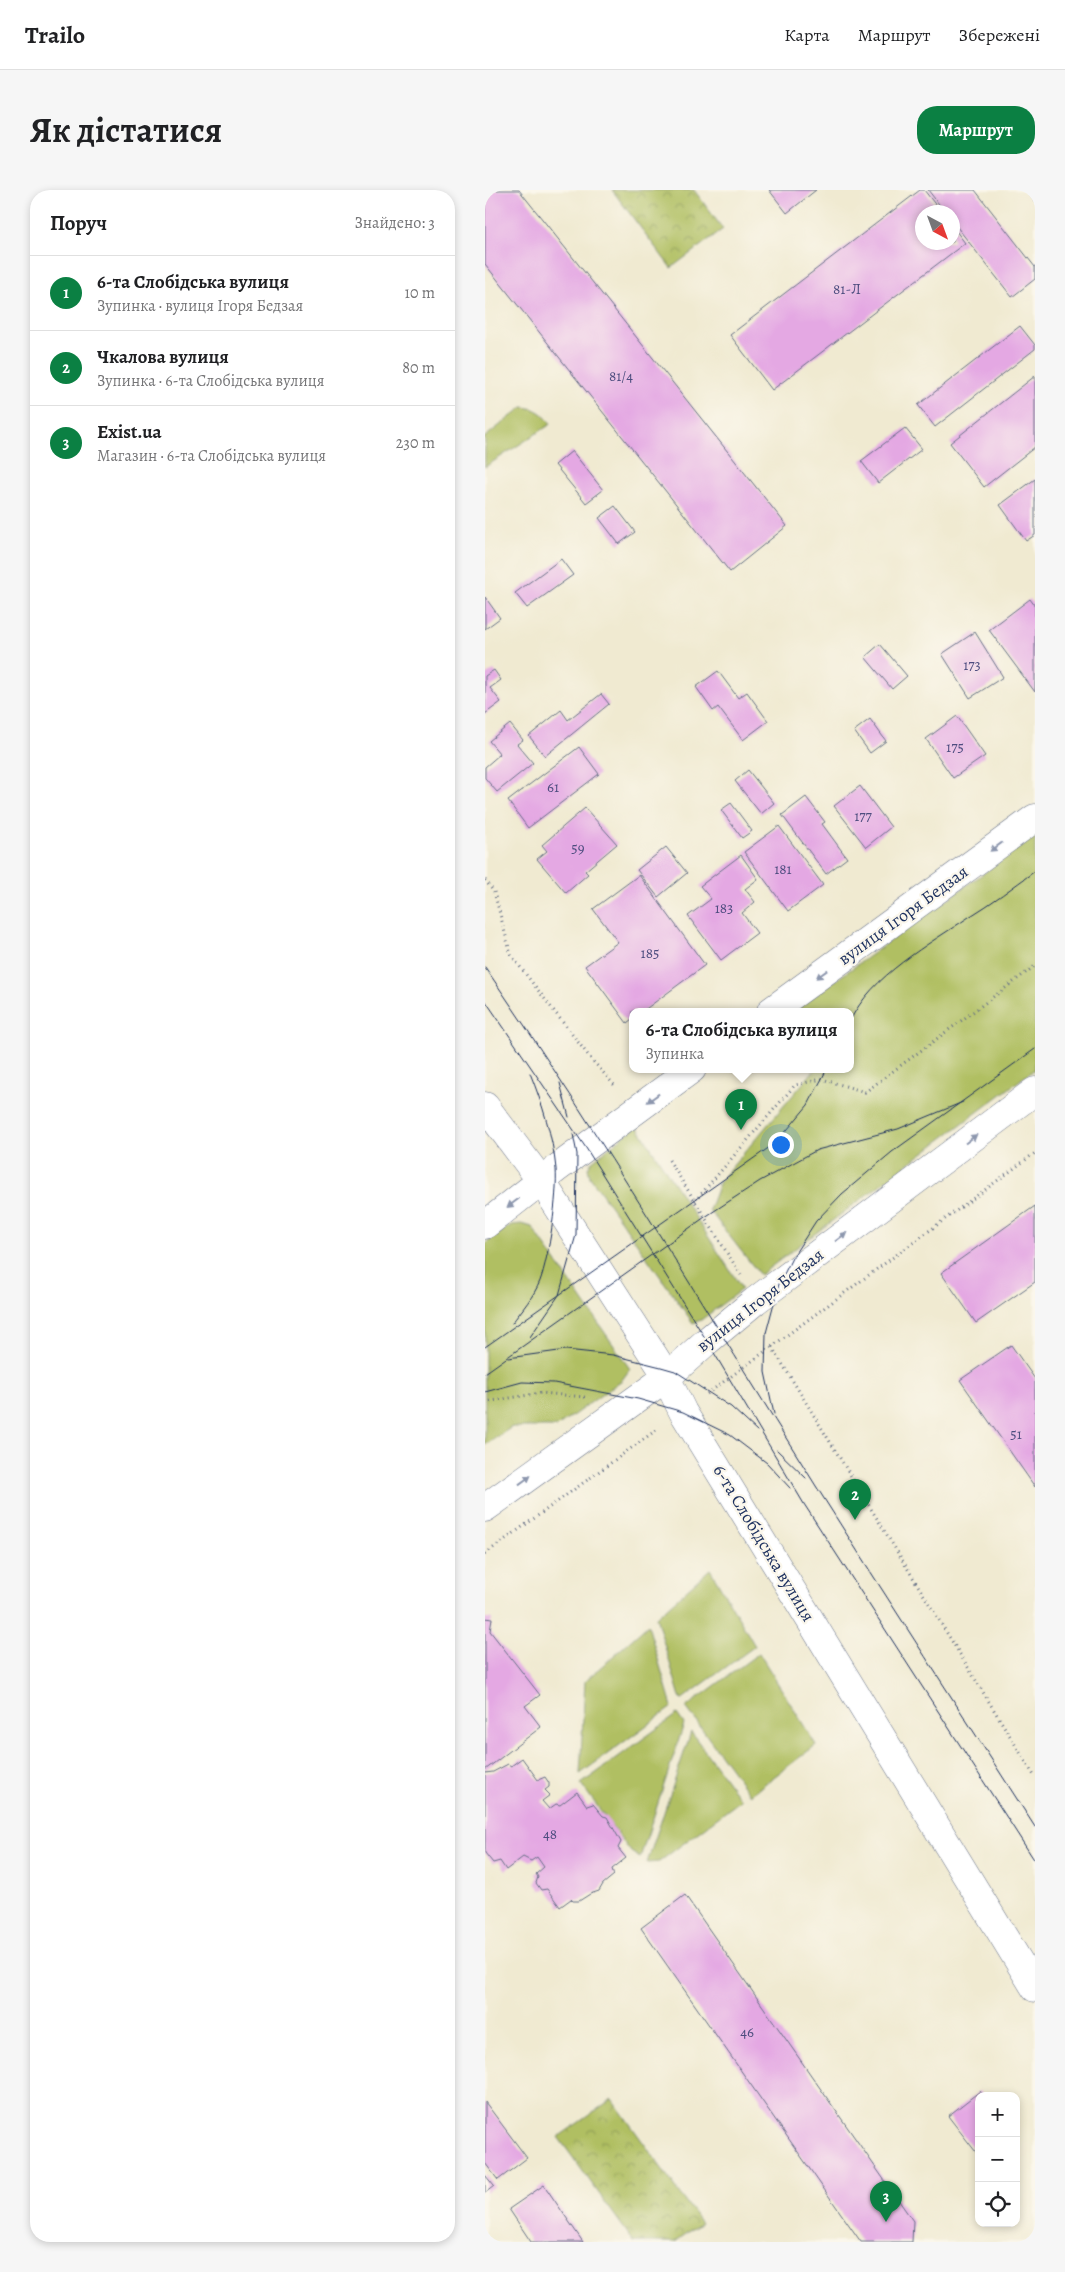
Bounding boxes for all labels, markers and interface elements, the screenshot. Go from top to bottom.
text: Trailo [25,19,85,51]
text: Карта [784,23,830,47]
text: Маршрут [858,23,931,47]
text: Збережені [959,23,1040,47]
text: Як дістатися [30,106,222,154]
button: Маршрут [917,106,1035,154]
north arrow [915,205,960,250]
text: Поруч [50,209,107,237]
text: Знайдено: 3 [354,212,435,234]
text: 6-та Слобідська вулиця [97,269,289,295]
house number: 81-Л [833,279,861,299]
text: 1 [63,282,69,304]
text: 10 m [405,282,435,304]
text: Зупинка · вулиця Ігоря Бедзая [97,295,303,317]
text: Чкалова вулиця [97,344,229,370]
text: 2 [62,357,70,379]
text: 80 m [402,357,435,379]
house number: 81/4 [609,366,633,386]
text: Зупинка · 6-та Слобідська вулиця [97,370,324,392]
text: Exist.ua [97,419,162,445]
text: 3 [63,432,69,454]
text: 230 m [396,432,435,454]
text: Магазин · 6-та Слобідська вулиця [97,445,326,467]
house number: 173 [963,655,981,675]
house number: 175 [946,737,964,757]
house number: 61 [547,777,559,797]
house number: 177 [854,806,873,826]
house number: 59 [571,838,585,858]
one-way arrow [989,842,1003,852]
house number: 181 [774,859,792,879]
street label: вулиця Ігоря Бедзая [833,860,973,970]
house number: 183 [715,898,733,918]
house number: 185 [641,943,659,963]
one-way arrow [815,969,829,979]
popup [629,1008,854,1073]
text: 6-та Слобідська вулиця [645,1017,838,1043]
text: Зупинка [645,1043,704,1065]
pin: 1 [725,1089,757,1130]
one-way arrow [647,1092,660,1103]
your location [768,1132,794,1158]
one-way arrow [964,1134,977,1145]
one-way arrow [507,1198,520,1209]
one-way arrow [834,1232,848,1242]
street label: вулиця Ігоря Бедзая [691,1243,829,1357]
house number: 51 [1010,1424,1022,1444]
street label: 6-та Слобідська вулиця [708,1460,820,1626]
one-way arrow [518,1475,531,1485]
pin: 2 [839,1479,871,1520]
house number: 48 [543,1824,557,1844]
house number: 46 [740,2022,754,2042]
map controls [975,2092,1020,2227]
button: + [975,2092,1020,2137]
button: − [975,2137,1020,2182]
pin: 3 [870,2181,902,2222]
button: locate [975,2182,1020,2227]

